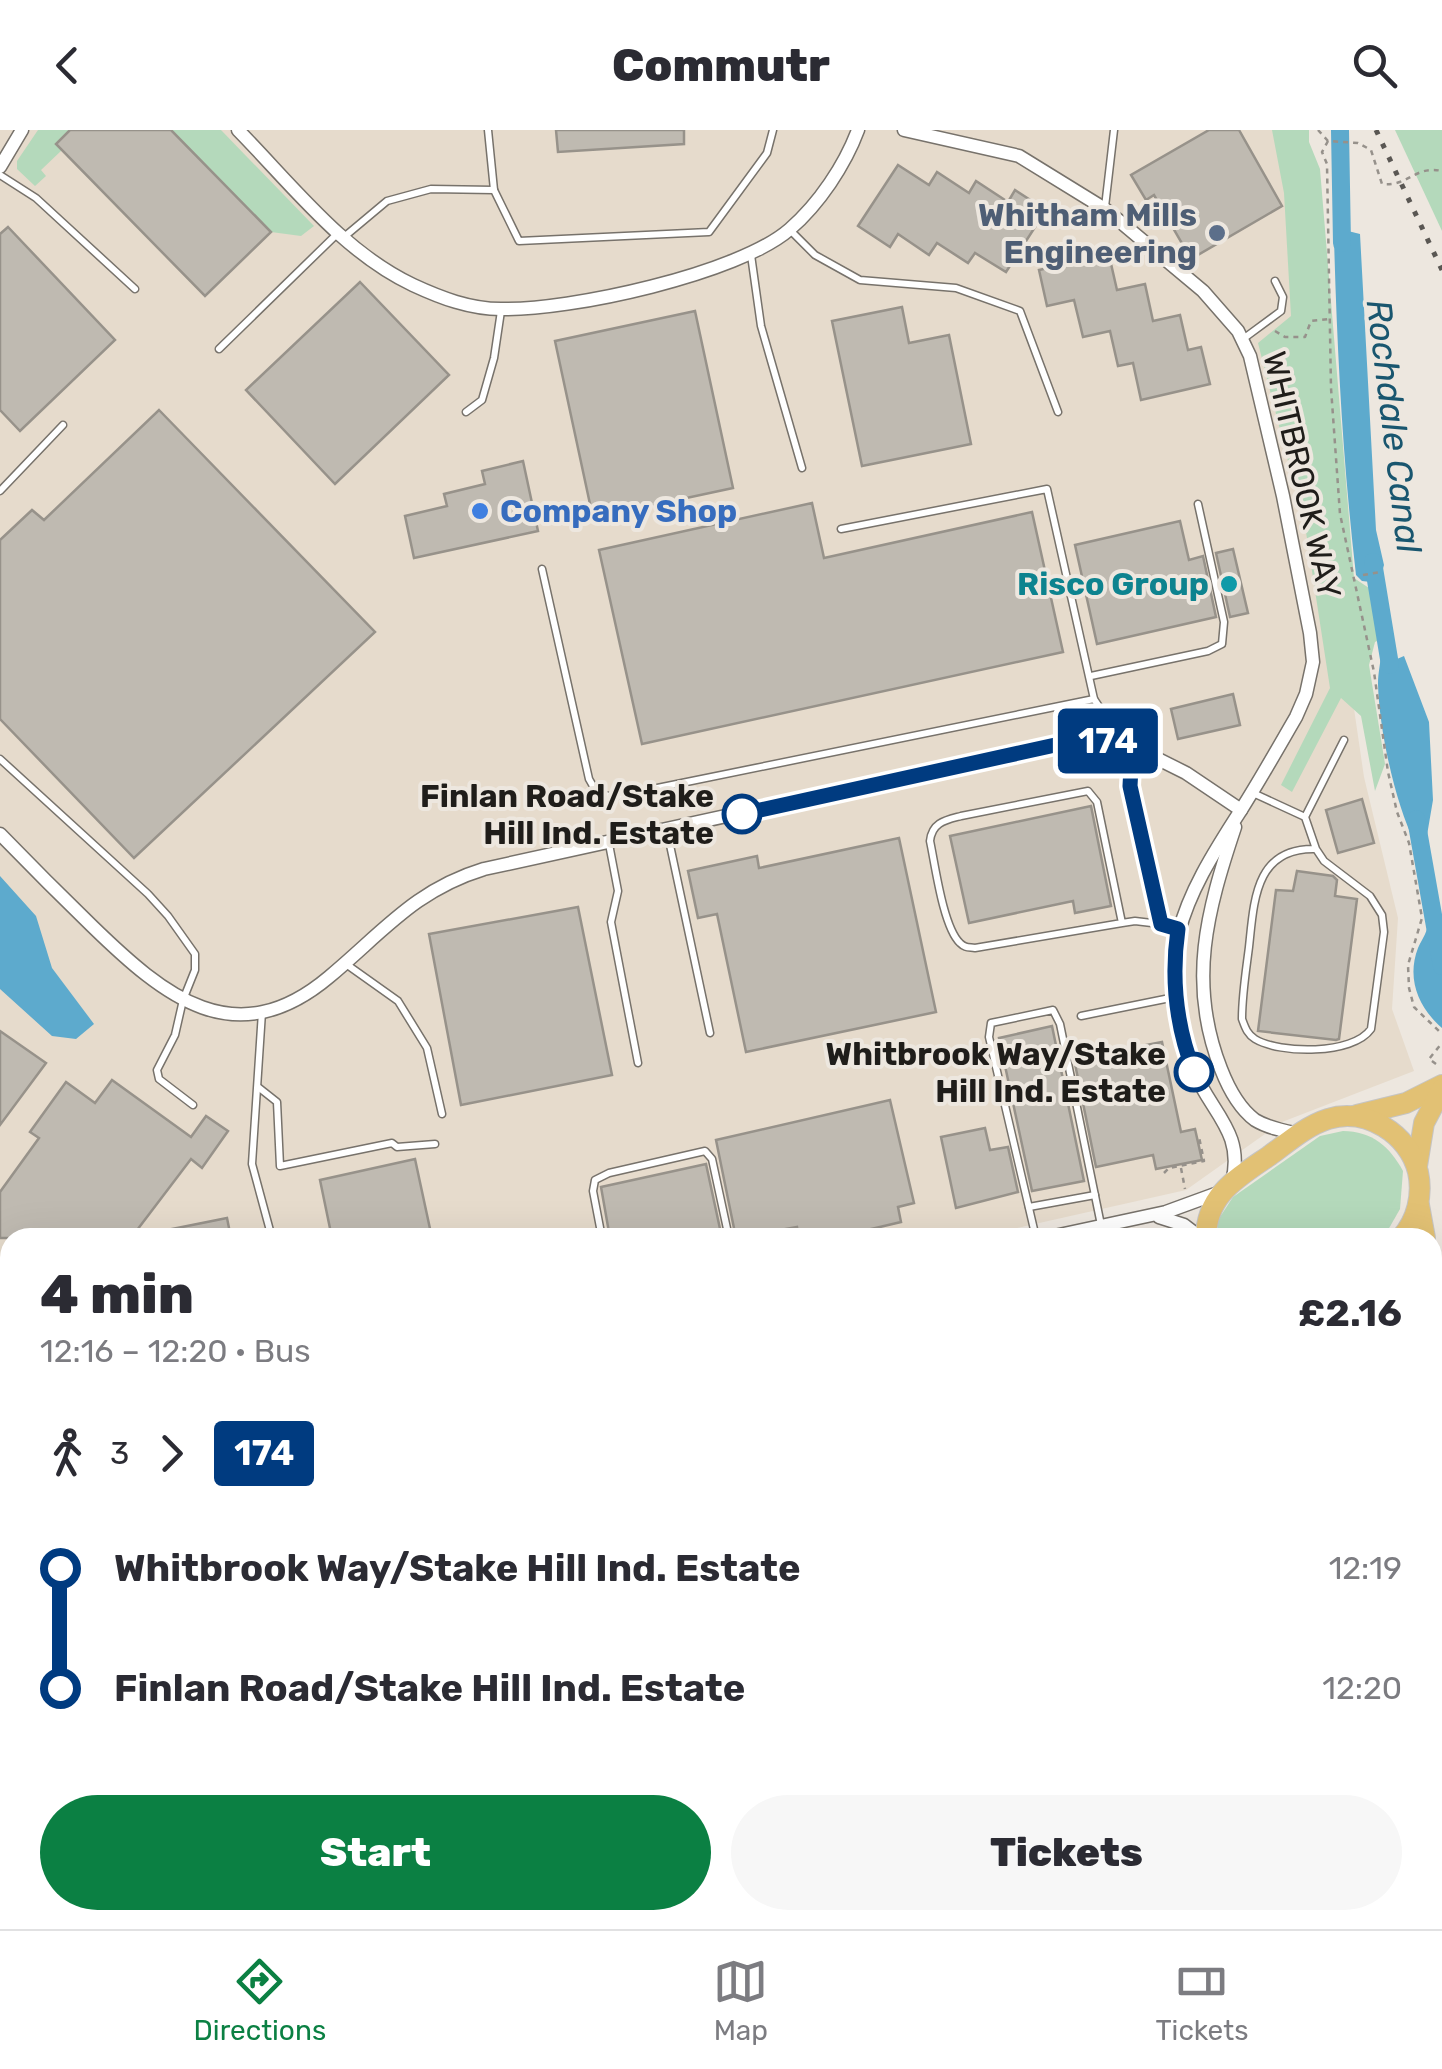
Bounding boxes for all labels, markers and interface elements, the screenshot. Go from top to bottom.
icon: back [40,38,95,93]
icon: search [1347,38,1402,93]
text: Commutr [612,39,830,92]
place label: Whitham Mills Engineering [978,196,1197,271]
marker: Whitham Mills Engineering [1206,222,1228,244]
water label: Rochdale Canal [1358,297,1430,556]
street label: WHITBROOK WAY [1255,348,1349,602]
place label: Company Shop [500,492,737,530]
marker: Company Shop [469,500,491,522]
place label: Risco Group [1017,565,1209,603]
marker: Risco Group [1218,573,1240,595]
line badge: 174 [1050,708,1166,774]
text: 174 [1078,720,1138,762]
place label: Finlan Road/Stake Hill Ind. Estate [420,777,714,852]
marker: Finlan Road/Stake Hill Ind. Estate [723,795,761,833]
place label: Whitbrook Way/Stake Hill Ind. Estate [826,1035,1166,1110]
marker: Whitbrook Way/Stake Hill Ind. Estate [1175,1053,1213,1091]
text: 4 min [40,1262,194,1327]
text: £2.16 [1298,1290,1402,1336]
text: 12:16 – 12:20 · Bus [40,1332,311,1370]
icon: walk [40,1426,95,1481]
icon: forward [144,1426,199,1481]
text: 174 [234,1432,294,1474]
text: 3 [110,1434,129,1472]
text: Whitbrook Way/Stake Hill Ind. Estate [114,1545,800,1591]
text: 12:19 [1329,1549,1402,1587]
text: Finlan Road/Stake Hill Ind. Estate [114,1665,745,1711]
text: 12:20 [1322,1669,1402,1707]
button: Start [40,1795,711,1910]
button: Tickets [731,1795,1402,1910]
tab: Directions [194,1954,326,2047]
tab: Map [713,1954,768,2047]
tab: Tickets [1155,1954,1248,2047]

